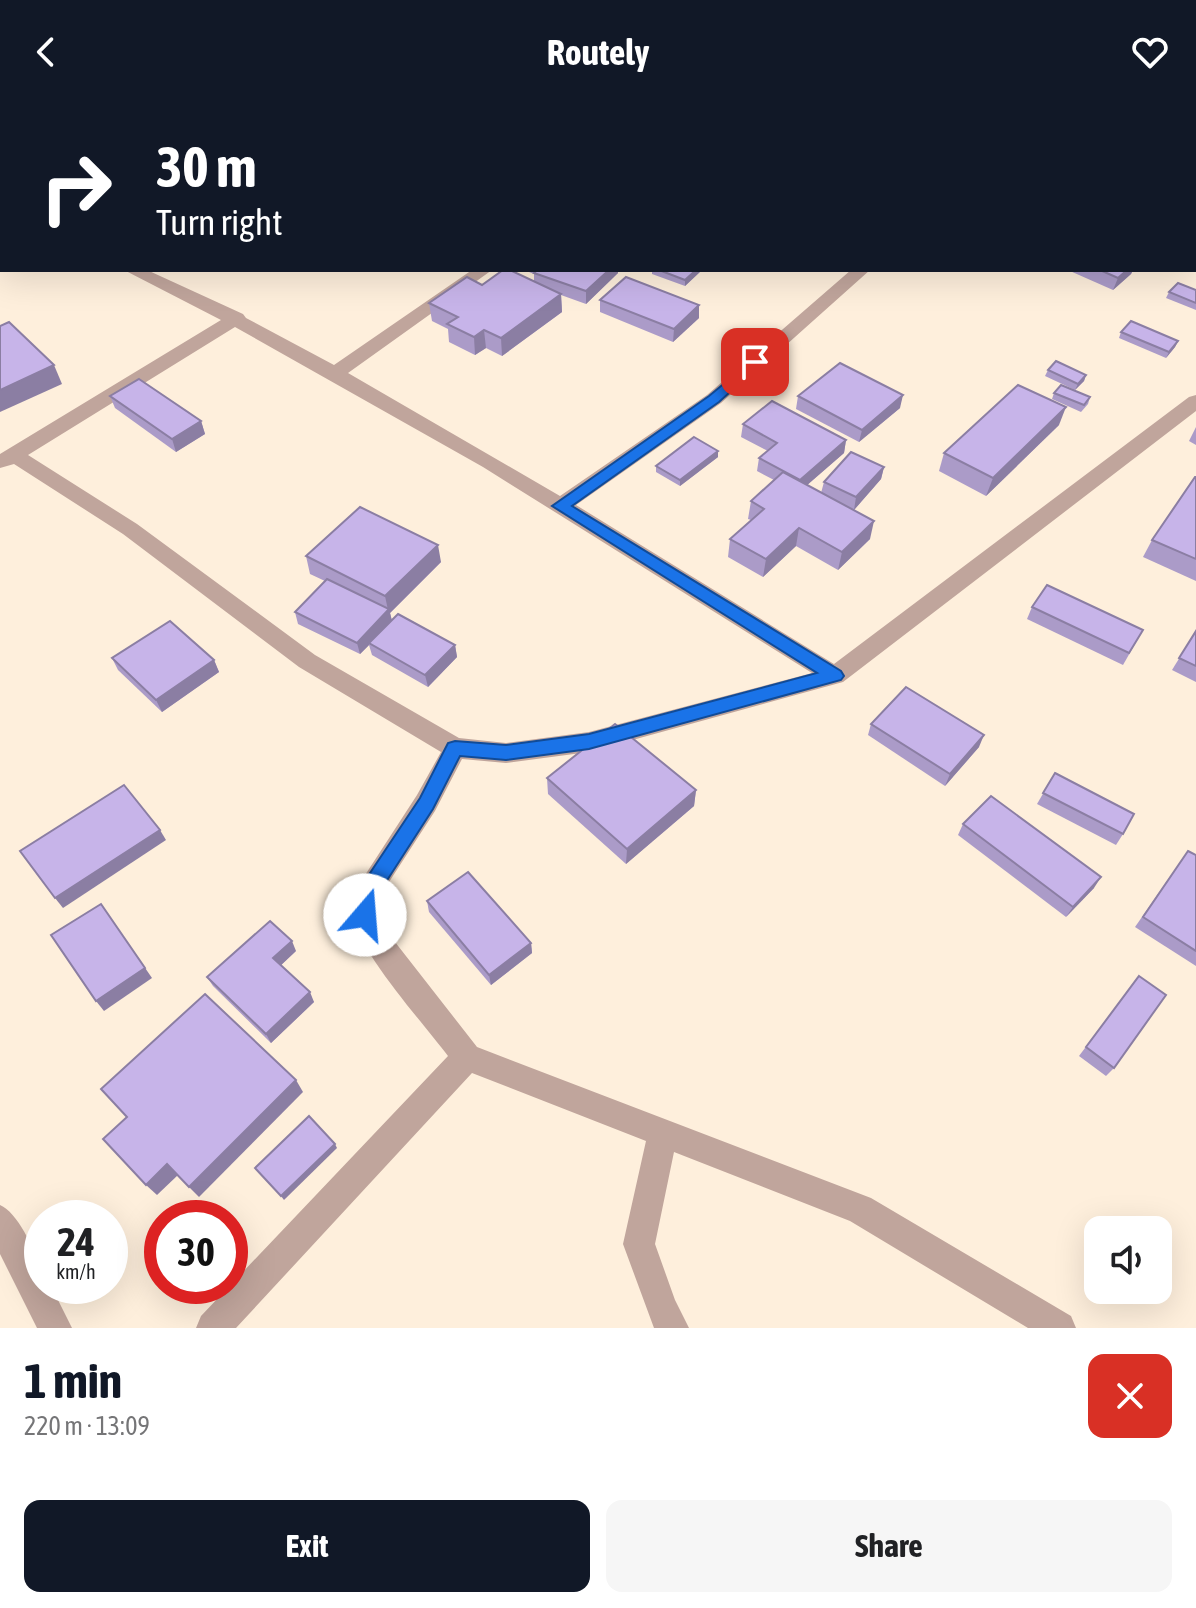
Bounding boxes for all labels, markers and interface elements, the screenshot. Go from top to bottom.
icon: back [24,30,68,74]
icon: heart [1128,30,1172,74]
text: Routely [547,31,649,73]
text: 30 m [156,135,257,199]
icon: right [24,136,128,240]
text: Turn right [156,201,283,243]
pin [721,328,789,396]
icon: arrive [733,340,777,384]
position arrow [323,873,407,957]
speed limit sign: 30 [144,1200,248,1304]
map controls [1084,1216,1172,1304]
button: sound [1084,1216,1172,1304]
text: 24 [57,1219,95,1264]
text: km/h [56,1260,96,1283]
text: 1 min [24,1353,122,1408]
button: close [1088,1354,1172,1438]
text: 220 m · 13:09 [24,1411,150,1441]
button: Exit [24,1500,590,1592]
button: Share [606,1500,1172,1592]

